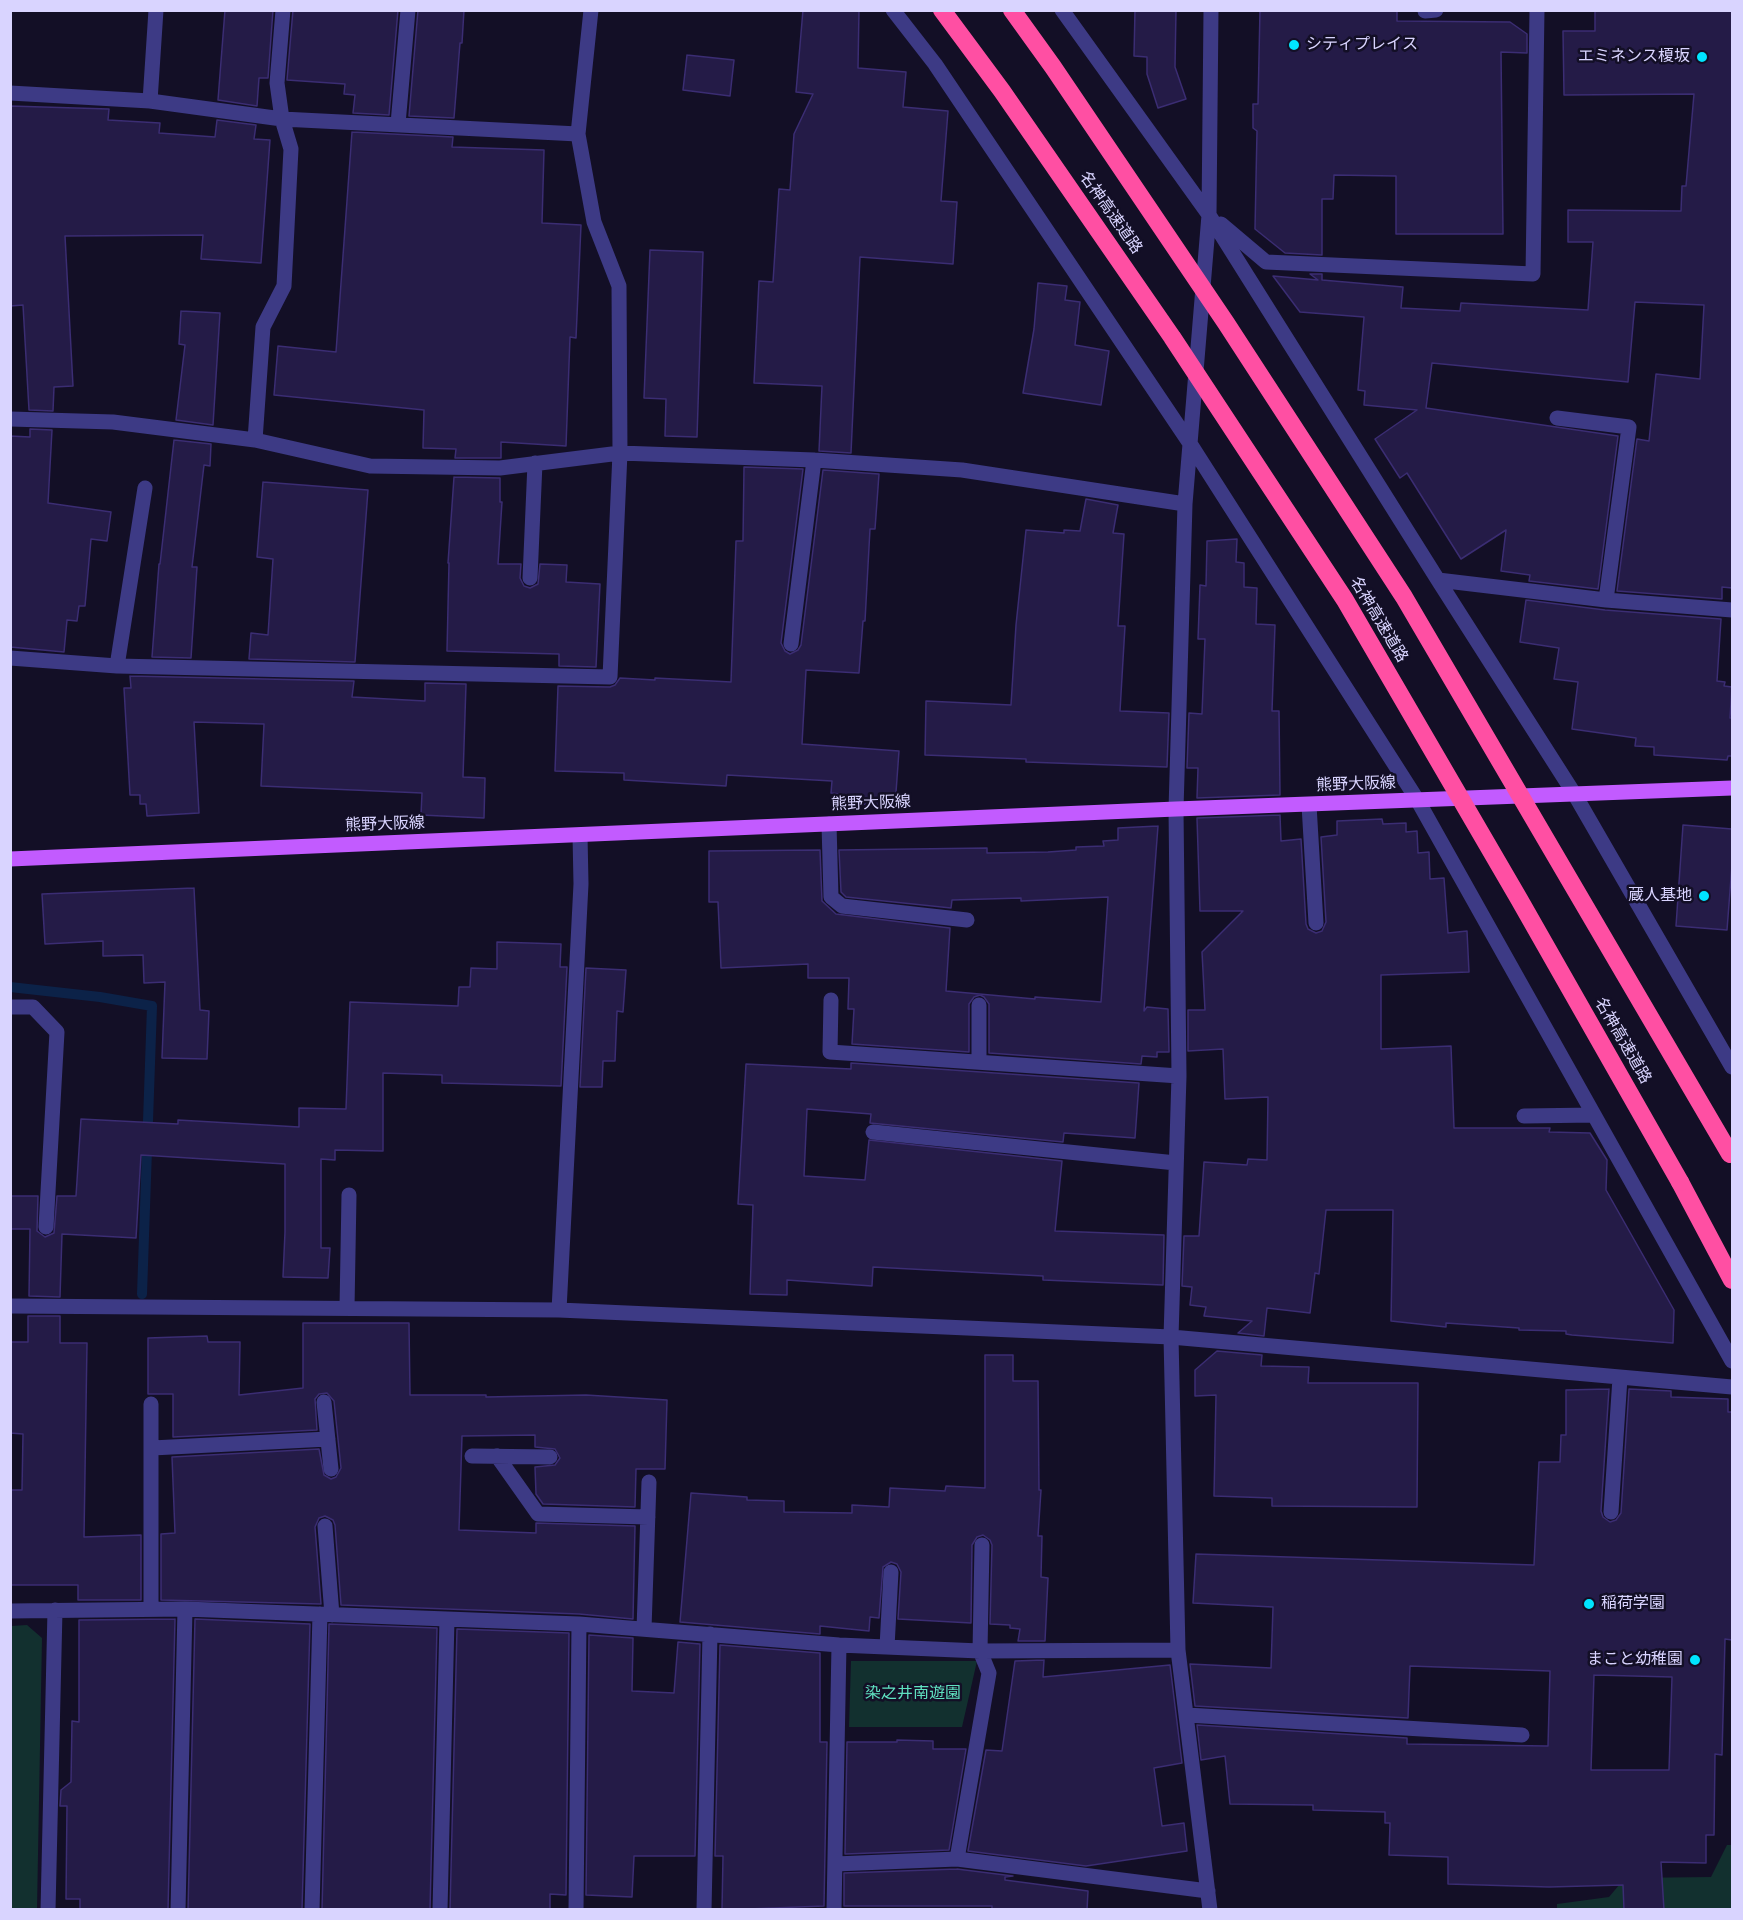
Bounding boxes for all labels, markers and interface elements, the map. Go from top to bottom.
place label: シティプレイス [1306,35,1418,55]
marker: シティプレイス [1287,38,1301,52]
place label: エミネンス榎坂 [1578,47,1690,67]
marker: エミネンス榎坂 [1695,50,1709,64]
street label: 名神高速道路 [1075,168,1145,258]
street label: 名神高速道路 [1345,574,1411,666]
street label: 熊野大阪線 [1316,774,1396,796]
street label: 熊野大阪線 [831,793,911,815]
street label: 熊野大阪線 [345,814,425,836]
place label: 蔵人基地 [1628,886,1692,906]
marker: 蔵人基地 [1697,889,1711,903]
street label: 名神高速道路 [1590,995,1654,1087]
place label: 稲荷学園 [1601,1594,1665,1614]
marker: 稲荷学園 [1582,1597,1596,1611]
place label: まこと幼稚園 [1587,1650,1683,1670]
marker: まこと幼稚園 [1688,1653,1702,1667]
park label: 染之井南遊園 [865,1684,961,1704]

